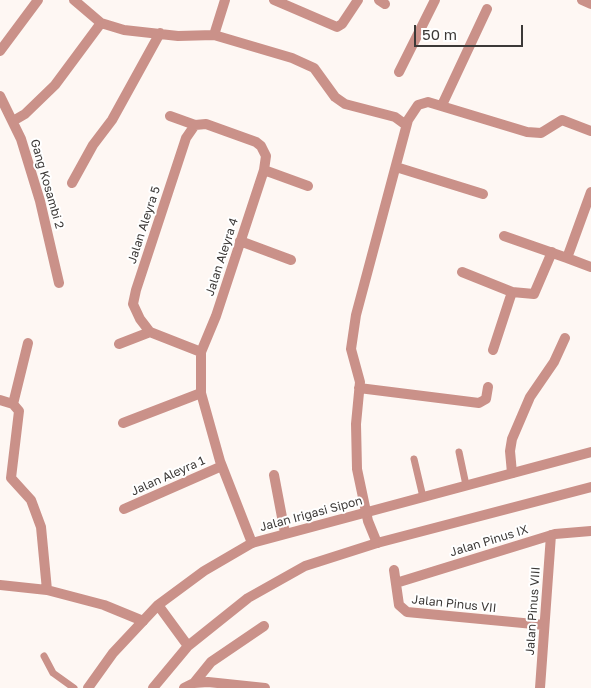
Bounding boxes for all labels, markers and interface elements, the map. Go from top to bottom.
scale bar [416,15,525,47]
text: 50 m [422,25,457,43]
street label: Gang Kosambi 2 [27,138,67,230]
street label: Jalan Aleyra 5 [125,184,163,266]
street label: Jalan Aleyra 4 [203,216,241,298]
street label: Jalan Aleyra 1 [129,453,207,499]
street label: Jalan Irigasi Sipon [258,493,364,535]
street label: Jalan Pinus IX [448,522,530,560]
street label: Jalan Pinus VIII [523,566,543,656]
street label: Jalan Pinus VII [411,592,497,616]

